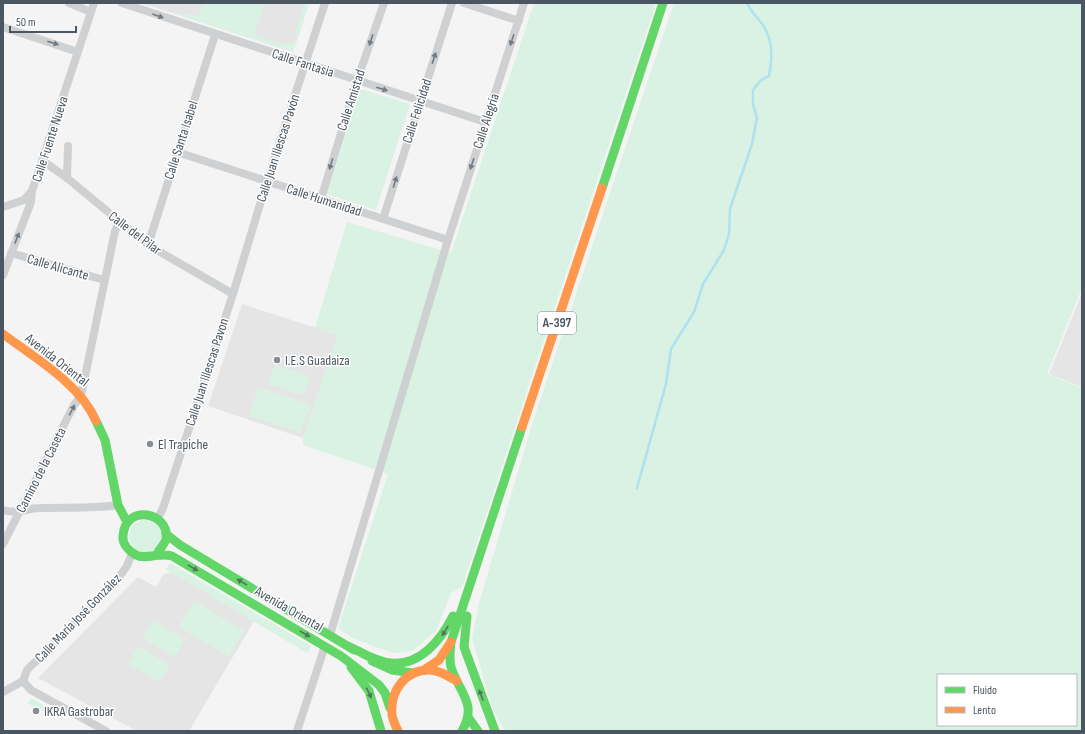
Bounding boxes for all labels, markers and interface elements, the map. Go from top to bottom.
scale bar [10,8,76,34]
one-way arrow [153,13,165,19]
text: 50 m [16,15,36,30]
one-way arrow [368,34,374,46]
one-way arrow [509,34,515,46]
one-way arrow [48,41,60,47]
street label: Calle Fantasia [270,45,336,81]
one-way arrow [431,52,437,64]
street label: Calle Amistad [333,67,369,133]
street label: Calle Felicidad [399,77,435,145]
one-way arrow [376,86,388,92]
street label: Calle Alegría [469,91,503,151]
street label: Calle Juan Illescas Pavón [253,92,303,204]
street label: Calle Fuente Nueva [28,94,72,184]
street label: Calle Santa Isabel [160,99,202,181]
one-way arrow [328,158,334,170]
one-way arrow [469,158,475,170]
one-way arrow [392,176,398,188]
street label: Calle Humanidad [284,180,364,220]
street label: Calle del Pilar [105,208,165,258]
one-way arrow [14,232,20,244]
street label: Calle Alicante [25,250,91,284]
road number: A-397 [538,312,576,334]
street label: Calle Juan Illescas Pavon [182,316,232,428]
street label: Avenida Oriental [21,329,92,390]
place label: I.E.S Guadaiza [285,352,350,369]
marker: I.E.S Guadaiza [272,355,282,365]
one-way arrow [69,404,75,415]
street label: Camino de la Caseta [12,424,70,516]
place label: El Trapiche [158,436,208,453]
marker: El Trapiche [145,439,155,449]
one-way arrow [187,565,199,572]
street label: Calle María José González [31,570,125,666]
one-way arrow [236,579,248,586]
street label: Avenida Oriental [251,582,326,635]
one-way arrow [441,626,449,636]
one-way arrow [299,631,311,638]
legend [937,674,1077,726]
text: Fluido [973,683,997,698]
one-way arrow [366,688,372,699]
one-way arrow [477,688,483,700]
place label: IKRA Gastrobar [44,703,114,720]
text: Lento [973,703,996,718]
marker: IKRA Gastrobar [31,706,41,716]

